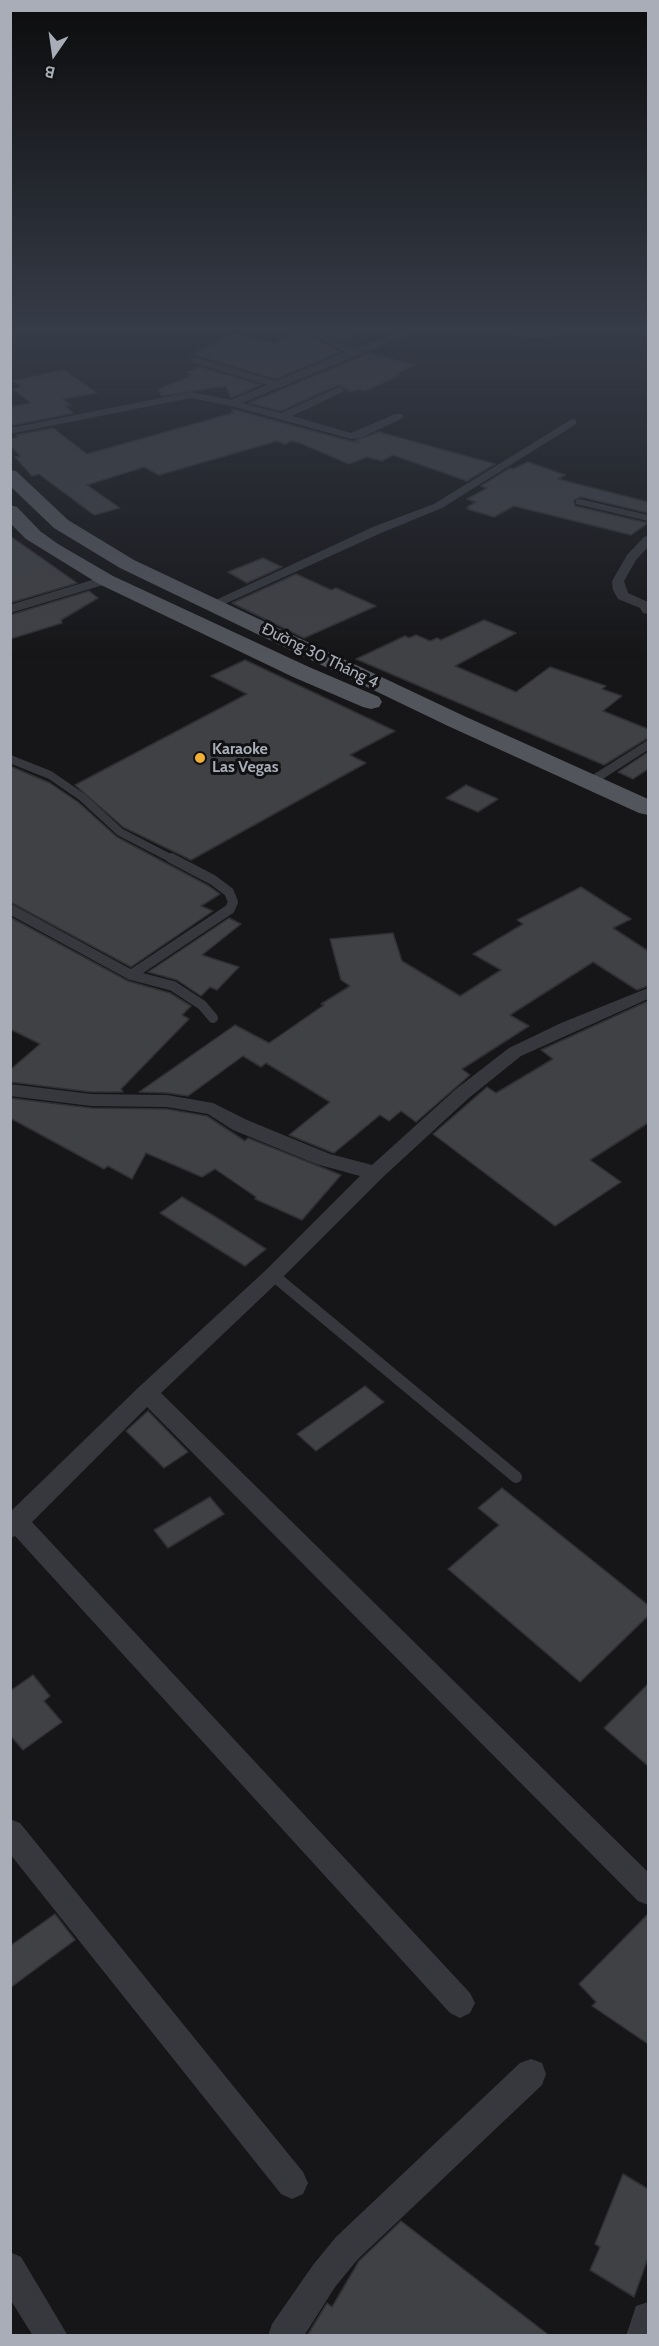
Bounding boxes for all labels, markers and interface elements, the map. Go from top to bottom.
north arrow [24,24,84,84]
text: B [43,62,57,82]
street label: Đường 30 Tháng 4 [259,619,381,693]
place label: Karaoke Las Vegas [212,739,278,777]
marker: Karaoke Las Vegas [193,751,207,765]

